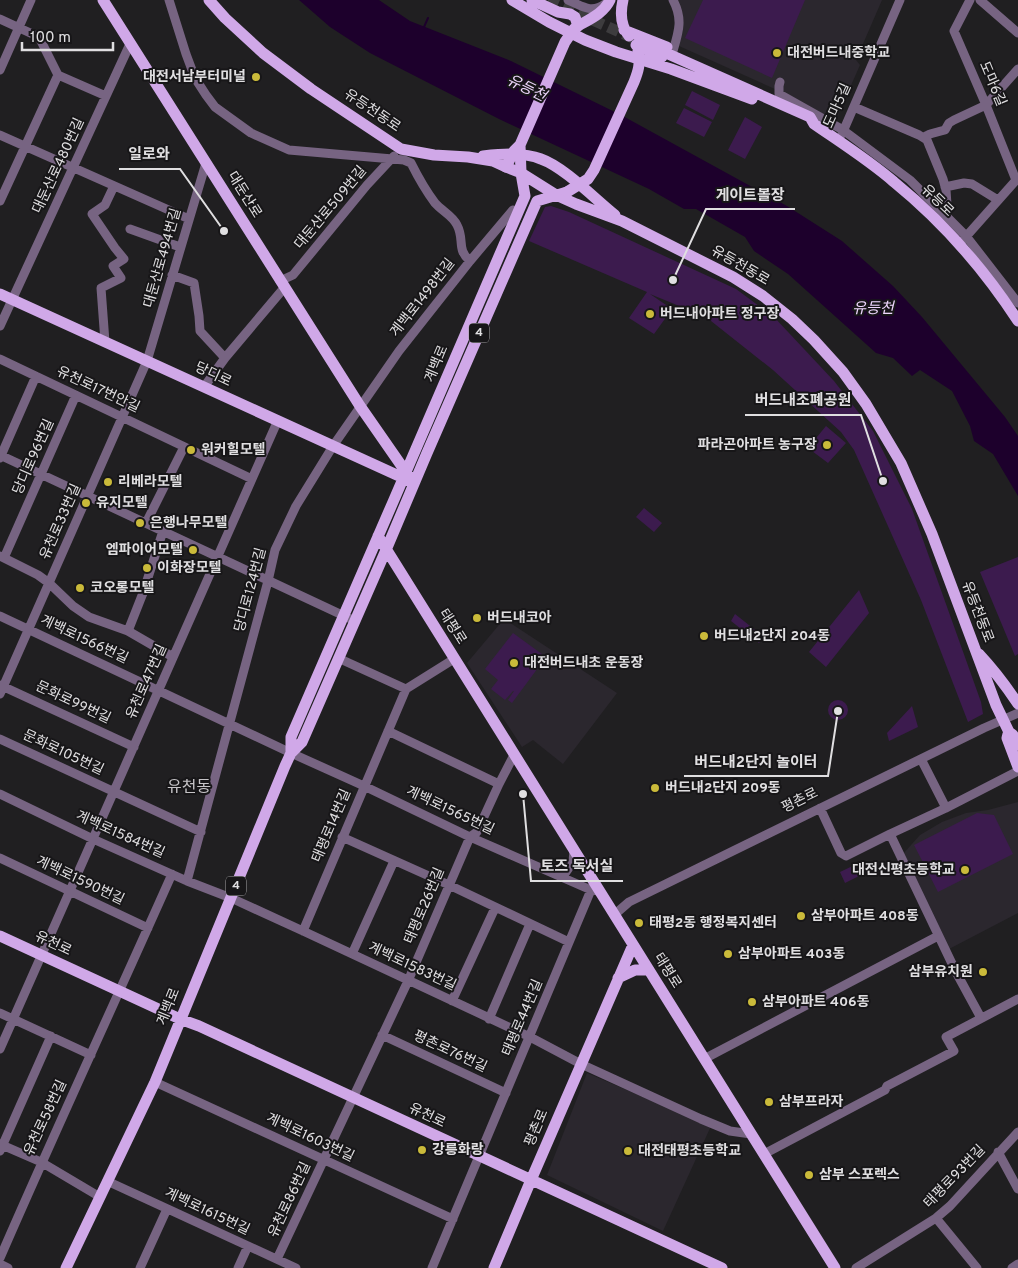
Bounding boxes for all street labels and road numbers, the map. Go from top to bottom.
street label: 도마6길 [975,59,1009,109]
street label: 도마5길 [821,81,855,131]
street label: 유등천동로 [341,85,404,136]
street label: 대둔산로480번길 [29,116,89,216]
street label: 대둔산로509번길 [291,163,371,253]
street label: 대둔산로 [223,169,265,221]
street label: 유등로 [917,181,957,221]
street label: 대둔산로494번길 [141,206,185,310]
street label: 유등천동로 [708,242,773,290]
street label: 계백로1498번길 [387,255,459,341]
road number: 4 [469,323,489,342]
street label: 계백로 [422,343,452,385]
street label: 당디로 [192,359,234,391]
street label: 유천로17번안길 [54,362,143,417]
street label: 당디로96번길 [10,416,58,498]
street label: 유천로33번길 [36,481,85,563]
street label: 당디로124번길 [232,546,270,634]
street label: 유등천동로 [958,579,997,645]
street label: 태평로 [435,606,470,648]
street label: 계백로1566번길 [37,612,131,668]
street label: 유천로47번길 [122,641,171,722]
street label: 문화로99번길 [33,678,113,728]
street label: 문화로105번길 [20,727,106,779]
street label: 계백로1565번길 [403,783,497,839]
street label: 평촌로 [779,785,821,817]
street label: 태평로14번길 [309,787,355,865]
street label: 계백로1584번길 [73,808,167,862]
street label: 계백로1590번길 [33,853,127,909]
street label: 태평로26번길 [401,865,449,947]
road number: 4 [226,876,246,896]
street label: 유천로 [32,927,75,960]
street label: 계백로1583번길 [365,939,459,995]
street label: 태평로 [650,950,685,992]
street label: 태평로44번길 [499,977,547,1059]
street label: 계백로 [154,986,184,1028]
street label: 평촌로76번길 [410,1028,490,1076]
street label: 유천로58번길 [20,1077,71,1159]
street label: 유천로 [406,1099,449,1132]
street label: 평촌로 [522,1107,552,1149]
street label: 계백로1603번길 [263,1110,357,1166]
street label: 태평로93번길 [921,1142,989,1212]
street label: 유천로86번길 [264,1159,315,1240]
street label: 계백로1615번길 [162,1185,252,1239]

